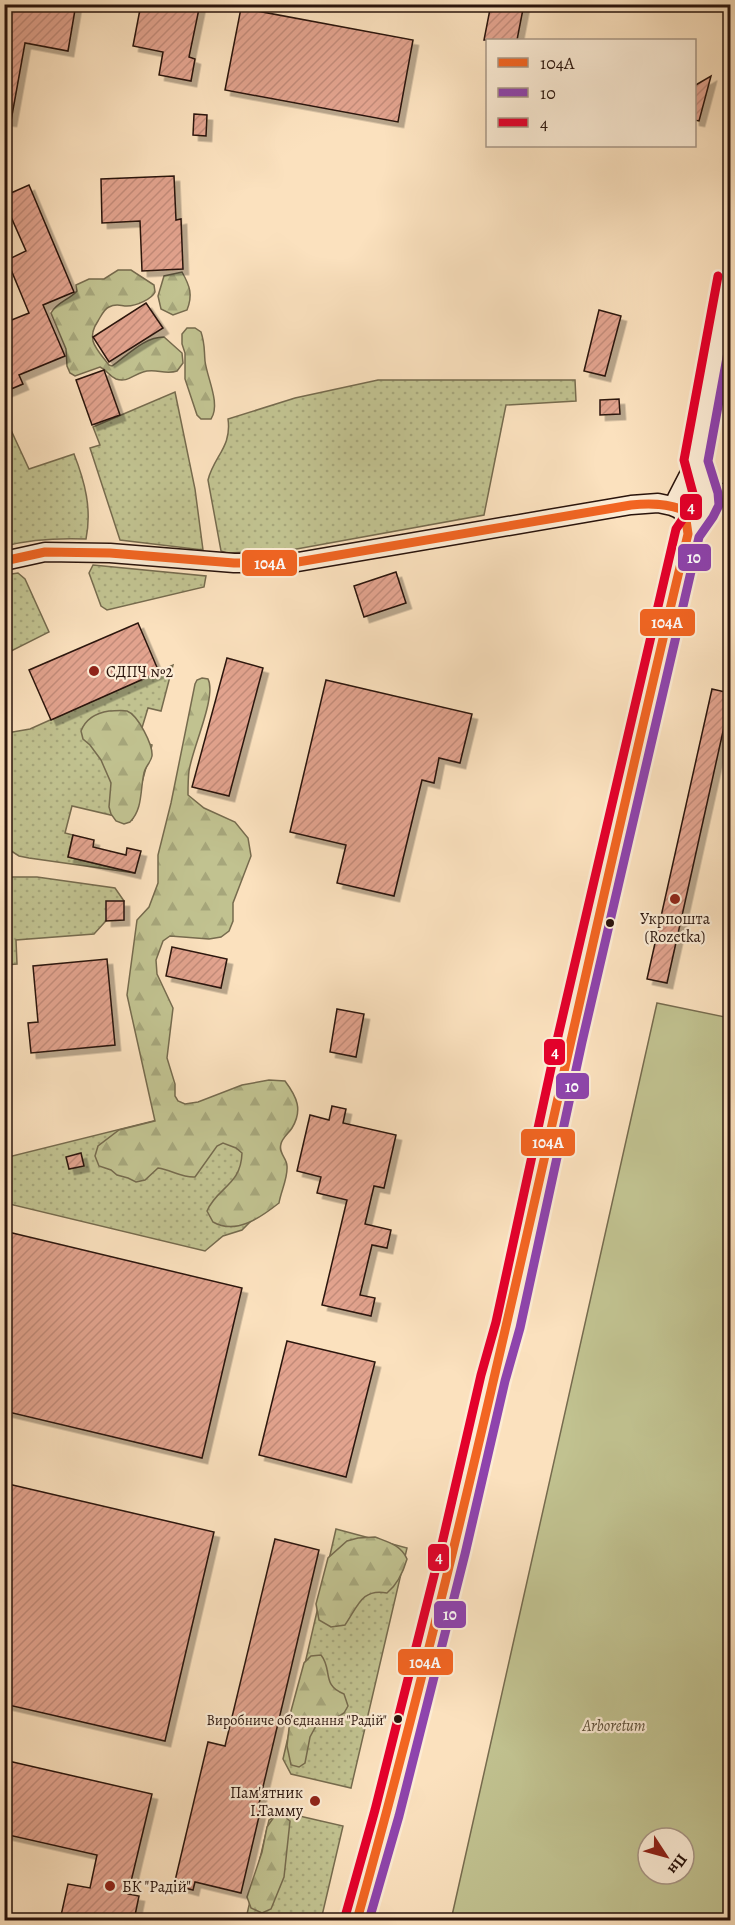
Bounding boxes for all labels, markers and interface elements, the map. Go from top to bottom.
legend [486,39,696,147]
text: 104А [540,51,575,75]
text: 10 [540,81,556,105]
text: 4 [540,111,548,135]
line badge: 4 [679,493,703,521]
text: 4 [687,497,695,519]
line badge: 10 [677,543,712,572]
text: 10 [687,547,701,569]
line badge: 104А [241,549,298,577]
text: 104А [254,553,287,575]
line badge: 104А [639,608,696,637]
text: 104А [651,612,684,634]
place label: СДПЧ №2 [106,661,174,683]
marker: СДПЧ №2 [87,664,101,678]
marker: Укрпошта (Rozetka) [668,892,682,906]
place label: Укрпошта (Rozetka) [640,908,711,948]
unlabelled marker [604,917,616,929]
line badge: 4 [543,1038,566,1066]
text: 4 [551,1042,559,1064]
line badge: 10 [555,1072,590,1100]
text: 10 [565,1076,579,1098]
line badge: 104А [520,1128,576,1157]
text: 104А [532,1132,565,1154]
line badge: 4 [427,1543,450,1572]
text: 4 [435,1547,443,1569]
line badge: 10 [433,1600,467,1629]
text: 10 [443,1604,457,1626]
line badge: 104А [397,1648,454,1676]
text: 104А [409,1652,442,1674]
place label: Виробниче об’єднання "Радій" [207,1711,387,1730]
marker: Виробниче об’єднання "Радій" [392,1713,404,1725]
park label: Arboretum [581,1715,646,1737]
place label: Пам'ятник І.Тамму [230,1782,304,1822]
marker: Пам'ятник І.Тамму [308,1794,322,1808]
north arrow [636,1826,696,1886]
text: Пн [662,1849,692,1879]
place label: БК "Радій" [122,1876,191,1898]
marker: БК "Радій" [103,1879,117,1893]

